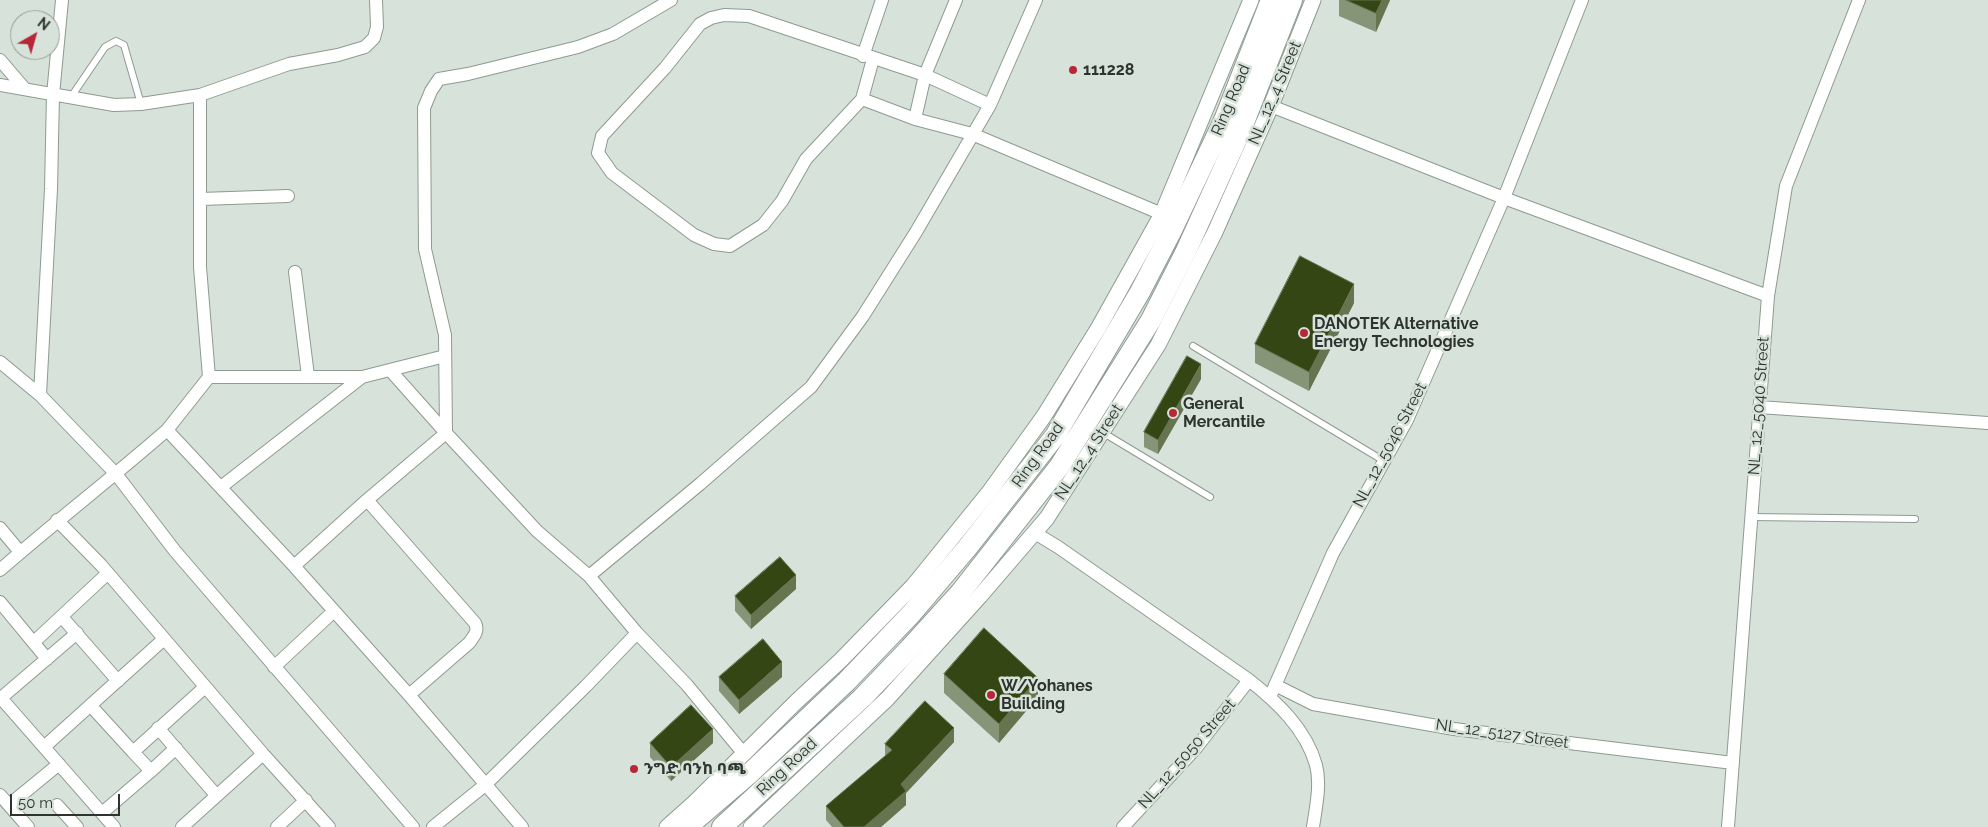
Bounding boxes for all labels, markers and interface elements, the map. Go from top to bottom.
north arrow [10,10,60,60]
text: N [34,14,53,34]
street label: NL_12_4 Street [1245,38,1305,148]
place label: 111228 [1083,60,1134,80]
street label: Ring Road [1207,61,1255,139]
marker: 111228 [1067,64,1079,76]
place label: DANOTEK Alternative Energy Technologies [1314,314,1478,352]
marker: DANOTEK Alternative Energy Technologies [1298,327,1310,339]
street label: NL_12_5040 Street [1745,336,1773,476]
street label: NL_12_5046 Street [1349,379,1431,511]
place label: General Mercantile [1183,394,1265,432]
street label: NL_12_4 Street [1051,400,1127,504]
marker: General Mercantile [1167,407,1179,419]
street label: Ring Road [1008,419,1068,491]
place label: W/Yohanes Building [1001,676,1093,714]
marker: W/Yohanes Building [985,689,997,701]
street label: NL_12_5050 Street [1134,695,1240,813]
street label: NL_12_5127 Street [1434,715,1570,753]
street label: Ring Road [753,734,821,800]
place label: ንግድ ባንከ ባጫ [644,759,746,779]
marker: ንግድ ባንከ ባጫ [628,763,640,775]
scale bar [12,784,122,816]
text: 50 m [18,794,53,812]

